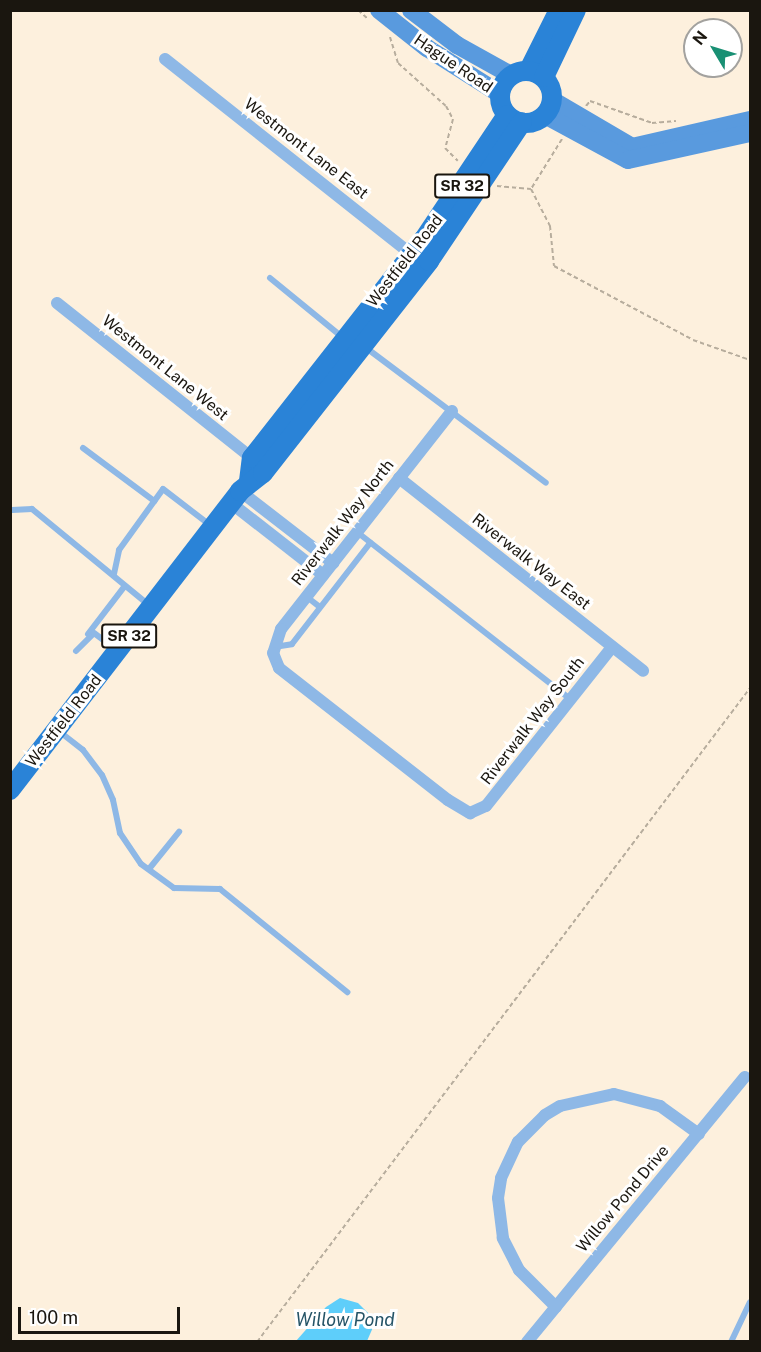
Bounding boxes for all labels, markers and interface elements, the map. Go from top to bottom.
north arrow [683,18,743,78]
text: N [689,27,711,49]
street label: Hague Road [410,31,496,97]
street label: Westmont Lane East [240,95,372,203]
road number: SR 32 [434,174,490,198]
street label: Westfield Road [363,211,447,311]
street label: Westmont Lane West [98,311,232,425]
street label: Riverwalk Way North [288,456,398,590]
street label: Riverwalk Way East [468,510,594,614]
road number: SR 32 [100,624,158,648]
street label: Riverwalk Way South [477,653,589,789]
street label: Westfield Road [22,671,106,771]
street label: Willow Pond Drive [573,1142,673,1256]
scale bar [21,1295,183,1333]
text: 100 m [29,1307,78,1328]
water label: Willow Pond [295,1309,395,1331]

